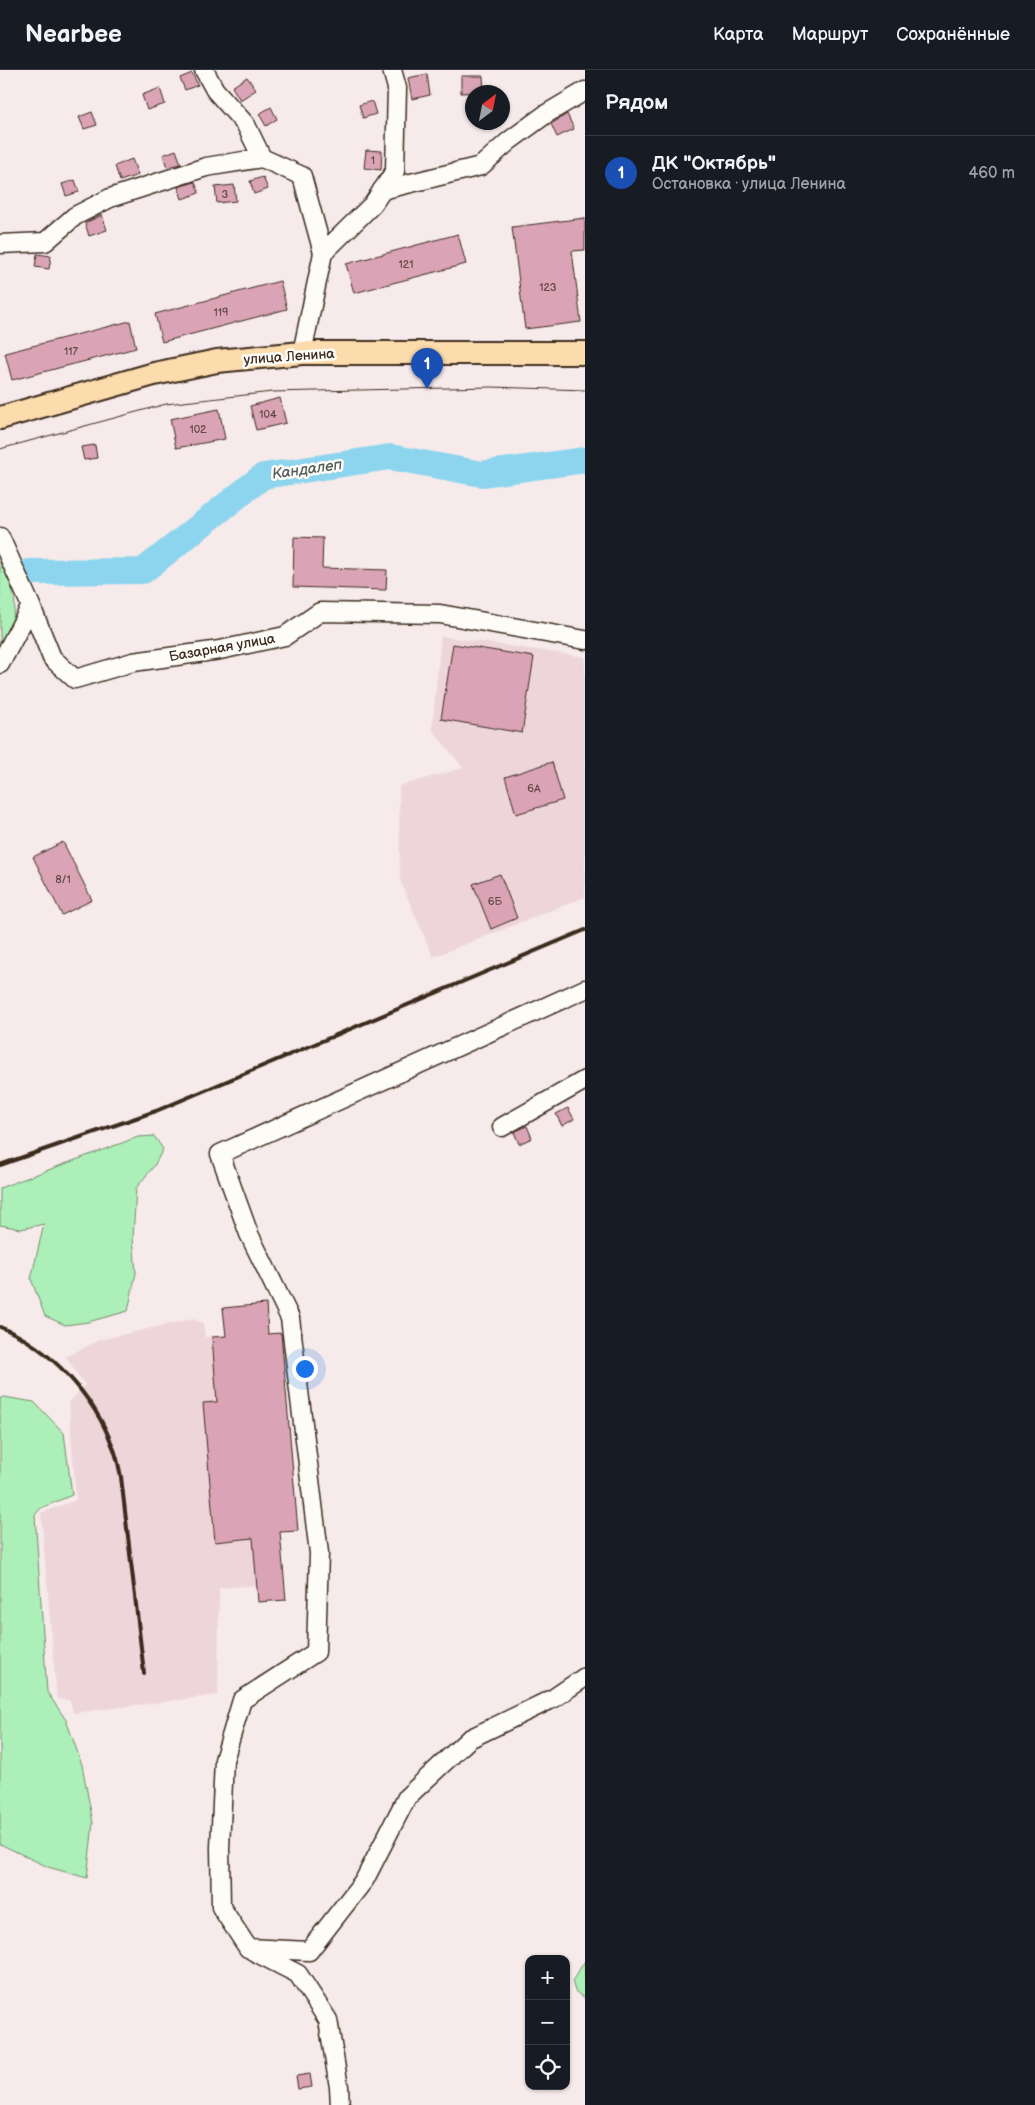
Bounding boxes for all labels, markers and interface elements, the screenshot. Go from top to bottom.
text: Nearbee [25,20,122,49]
text: Карта [713,24,764,45]
text: Маршрут [792,24,868,45]
text: Сохранённые [896,24,1010,45]
north arrow [465,85,510,130]
text: Рядом [605,90,668,115]
text: ДК "Октябрь" [652,152,776,175]
house number: 1 [371,154,375,167]
text: 1 [618,164,624,183]
text: 460 m [969,164,1015,183]
text: Остановка · улица Ленина [652,175,846,194]
house number: 3 [222,188,229,201]
house number: 121 [399,258,413,271]
house number: 123 [539,281,557,294]
house number: 119 [214,306,228,319]
house number: 117 [64,345,79,358]
street label: улица Ленина [243,345,336,368]
pin: 1 [411,348,443,389]
house number: 104 [259,408,277,421]
house number: 102 [189,423,207,436]
water label: Кандалеп [271,455,344,484]
street label: Базарная улица [168,630,277,665]
house number: 6А [527,782,541,795]
house number: 8/1 [55,873,71,886]
house number: 6Б [488,895,503,908]
your location [292,1356,318,1382]
map controls [525,1955,570,2090]
button: + [525,1955,570,2000]
button: − [525,2000,570,2045]
button: locate [525,2045,570,2090]

